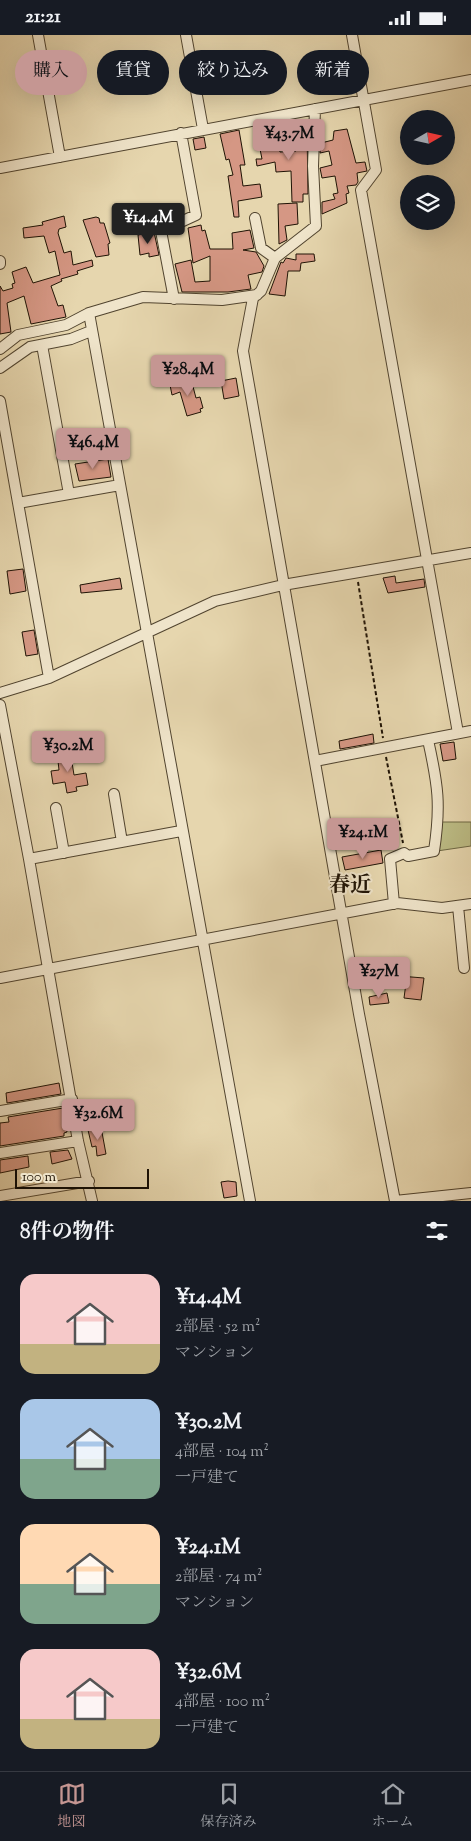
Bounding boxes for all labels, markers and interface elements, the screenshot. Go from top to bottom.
text: 21:21 [25,4,61,31]
chip: 購入 [15,50,87,95]
chip: 賃貸 [97,50,169,95]
chip: 絞り込み [179,50,287,95]
chip: 新着 [297,50,369,95]
north arrow [400,110,455,165]
map controls [400,110,455,230]
pin: ¥43.7M [248,119,330,161]
text: ¥43.7M [264,123,314,146]
button: layers [400,175,455,230]
pin: ¥14.4M [107,203,189,245]
text: ¥14.4M [123,207,173,230]
pin: ¥28.4M [147,355,229,397]
text: ¥28.4M [162,359,214,382]
pin: ¥46.4M [52,427,134,470]
text: ¥46.4M [67,432,119,455]
pin: ¥30.2M [27,731,109,773]
text: ¥30.2M [43,735,93,758]
pin: ¥24.1M [322,817,404,860]
text: ¥24.1M [338,822,388,845]
district label: 春近 [329,871,371,901]
pin: ¥27M [349,957,409,999]
text: ¥27M [359,961,399,984]
pin: ¥32.6M [57,1099,139,1141]
text: ¥32.6M [73,1103,123,1126]
scale bar [15,1166,149,1189]
text: 100 m [22,1168,56,1188]
icon: filters [423,1217,451,1245]
text: 8件の物件 [20,1218,115,1248]
text: ¥14.4M [175,1283,241,1313]
icon: home [60,1294,120,1354]
text: 2部屋 · 52 m² [175,1316,260,1339]
text: マンション [175,1342,254,1365]
text: ¥30.2M [175,1408,242,1438]
icon: home [60,1419,120,1479]
text: 4部屋 · 104 m² [175,1441,269,1464]
text: 一戸建て [175,1467,239,1490]
text: ¥24.1M [175,1533,240,1563]
icon: home [60,1544,120,1604]
text: 2部屋 · 74 m² [175,1566,262,1589]
text: マンション [175,1592,254,1615]
text: ¥32.6M [175,1658,241,1688]
icon: home [60,1669,120,1729]
text: 4部屋 · 100 m² [175,1691,270,1714]
text: 一戸建て [175,1717,239,1740]
tab: 地図 [58,1780,86,1833]
tab: 保存済み [201,1780,257,1833]
tab: ホーム [372,1780,414,1833]

